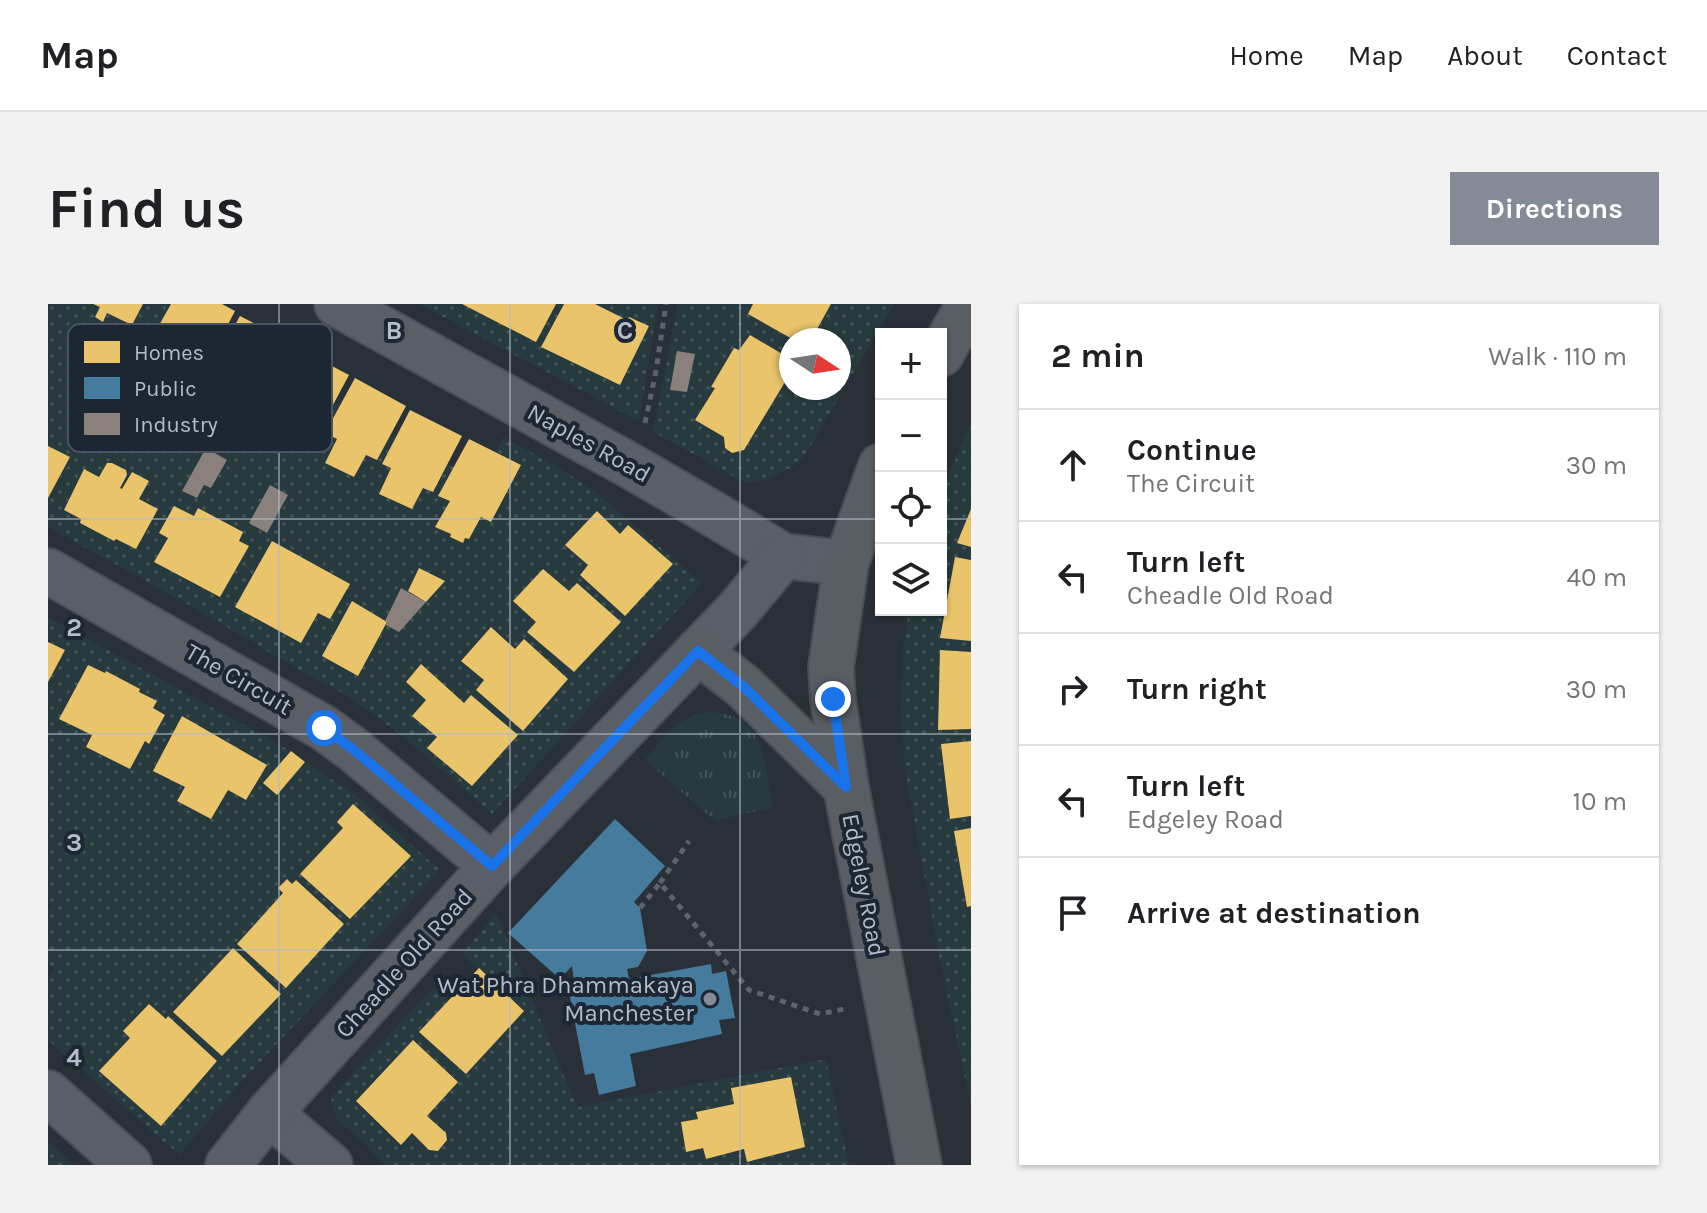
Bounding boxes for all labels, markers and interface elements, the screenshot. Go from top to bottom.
text: Map [40,33,119,78]
text: Home [1229,39,1304,72]
text: Map [1348,39,1403,72]
text: About [1447,39,1523,72]
text: Contact [1567,39,1667,72]
button: Directions [1450,172,1659,245]
text: Find us [48,176,245,241]
text: B [386,315,402,346]
text: C [617,315,633,346]
legend [68,324,332,452]
north arrow [779,328,851,400]
map controls [875,328,947,616]
button: + [875,328,947,400]
text: 2 min [1051,336,1145,376]
text: Homes [134,340,204,366]
text: Walk · 110 m [1488,341,1627,372]
text: Public [134,376,197,402]
street label: Naples Road [523,398,655,488]
button: − [875,400,947,472]
text: Industry [134,412,218,438]
text: Continue [1127,432,1257,468]
icon: ahead [1051,443,1095,487]
text: 30 m [1566,450,1627,481]
text: The Circuit [1127,468,1255,499]
button: locate [875,472,947,544]
button: layers [875,544,947,616]
text: Turn left [1127,544,1245,580]
icon: left [1051,555,1095,599]
text: 40 m [1567,562,1627,593]
text: Cheadle Old Road [1127,580,1334,611]
text: 2 [66,612,82,643]
street label: The Circuit [181,637,297,721]
icon: right [1051,667,1095,711]
text: Turn right [1127,671,1267,707]
text: 30 m [1566,674,1627,705]
route end [815,681,851,717]
route start [306,710,342,746]
text: Turn left [1127,768,1245,804]
icon: left [1051,779,1095,823]
text: 10 m [1572,786,1627,817]
text: Edgeley Road [1127,804,1284,835]
street label: Edgeley Road [836,811,892,959]
text: 3 [66,827,82,858]
street label: Cheadle Old Road [330,883,478,1043]
icon: arrive [1051,891,1095,935]
text: Arrive at destination [1127,895,1421,931]
place label: Wat Phra Dhammakaya Manchester [437,971,694,1027]
marker: Wat Phra Dhammakaya Manchester [701,990,719,1008]
text: 4 [66,1042,82,1073]

